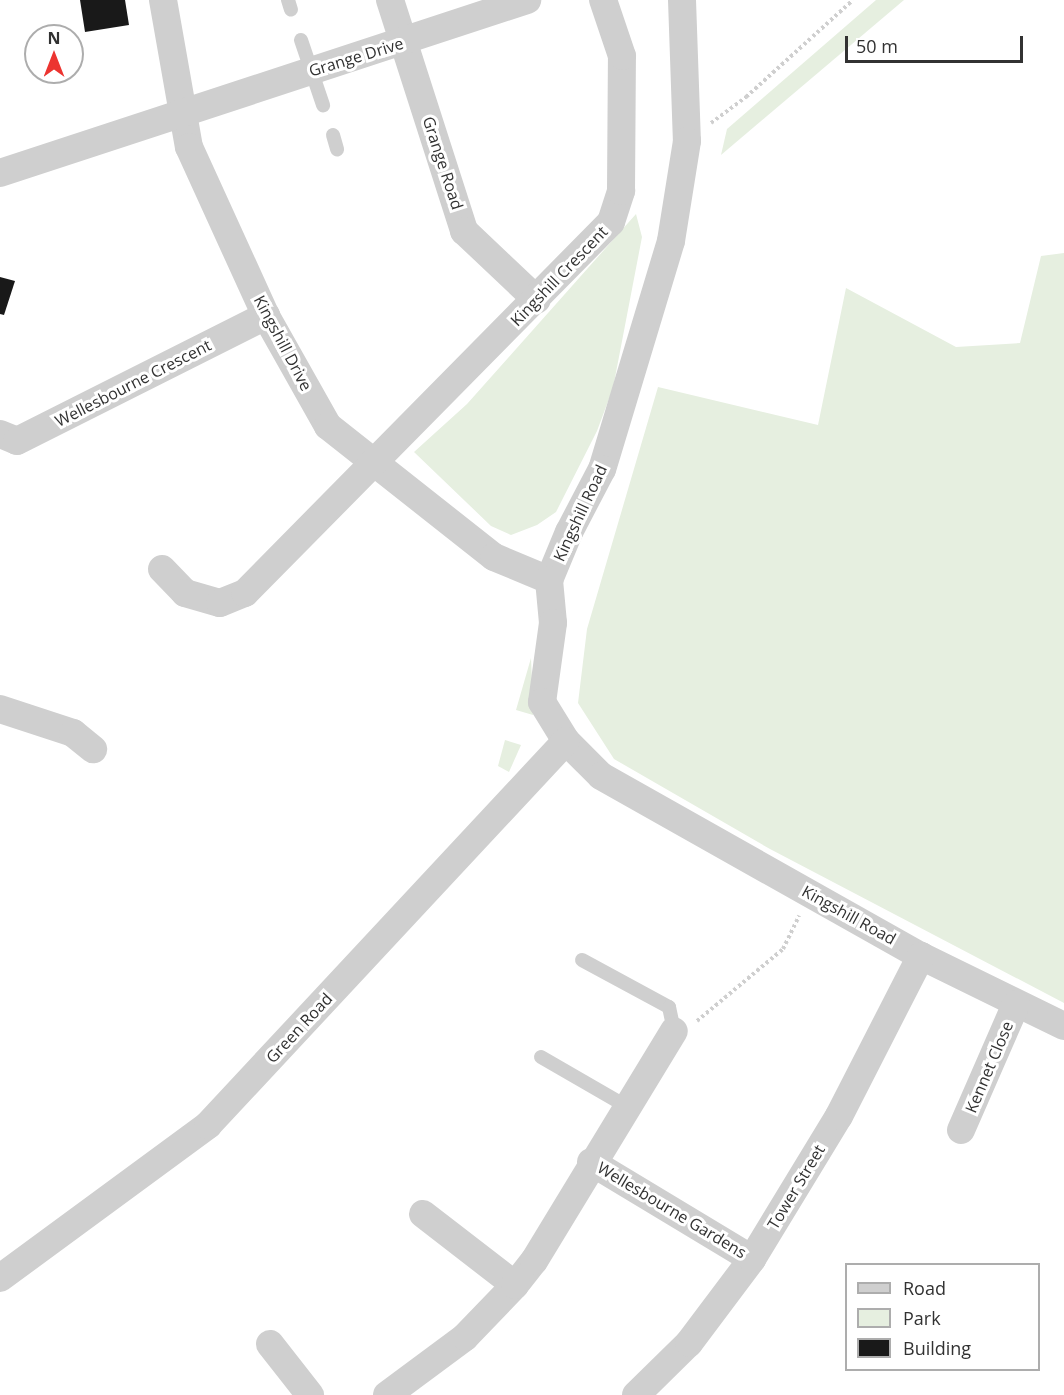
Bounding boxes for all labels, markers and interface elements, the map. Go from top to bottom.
north arrow [24,24,84,84]
scale bar [848,24,1026,62]
text: N [47,27,61,49]
street label: Grange Drive [306,34,406,80]
text: 50 m [856,34,898,58]
street label: Grange Road [419,114,467,212]
street label: Kingshill Crescent [506,222,612,330]
street label: Kingshill Drive [250,292,316,394]
street label: Wellesbourne Crescent [52,335,214,431]
street label: Kingshill Road [549,462,611,564]
street label: Kingshill Road [799,881,899,949]
street label: Green Road [262,989,336,1067]
street label: Kennet Close [961,1018,1017,1116]
street label: Tower Street [763,1141,829,1233]
street label: Wellesbourne Gardens [594,1158,750,1262]
legend [845,1263,1040,1371]
text: Road [903,1276,946,1300]
text: Park [903,1306,941,1330]
text: Building [903,1336,971,1360]

